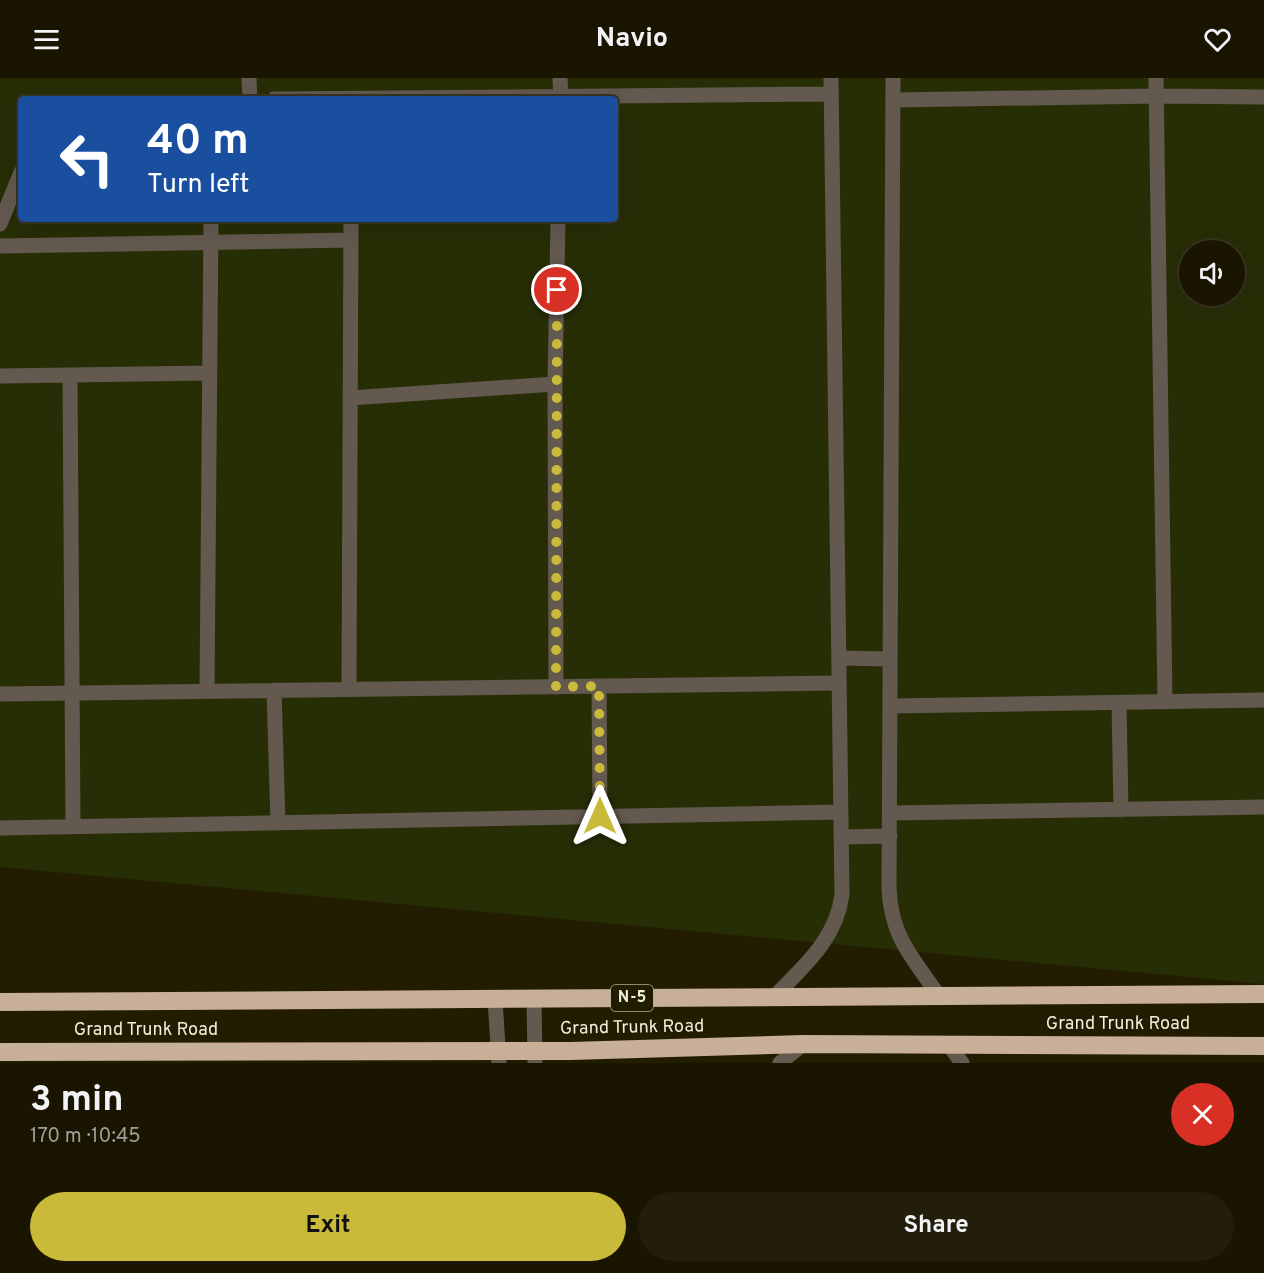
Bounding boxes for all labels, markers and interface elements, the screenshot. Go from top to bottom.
text: Navio [596,22,668,56]
icon: menu [30,23,63,56]
icon: heart [1201,23,1234,56]
text: 40 m [147,116,249,169]
icon: left [48,120,126,198]
text: Turn left [147,168,249,202]
map controls [1179,240,1245,306]
button: sound [1179,240,1245,306]
pin [531,264,582,315]
icon: arrive [540,273,573,306]
position arrow [568,784,632,848]
road number: N-5 [611,985,653,1011]
street label: Grand Trunk Road [1046,1013,1190,1036]
street label: Grand Trunk Road [560,1015,704,1041]
street label: Grand Trunk Road [74,1019,218,1042]
text: 3 min [30,1078,124,1124]
button: close [1171,1083,1234,1146]
text: 170 m · 10:45 [30,1124,141,1150]
button: Exit [30,1192,626,1261]
button: Share [638,1192,1234,1261]

